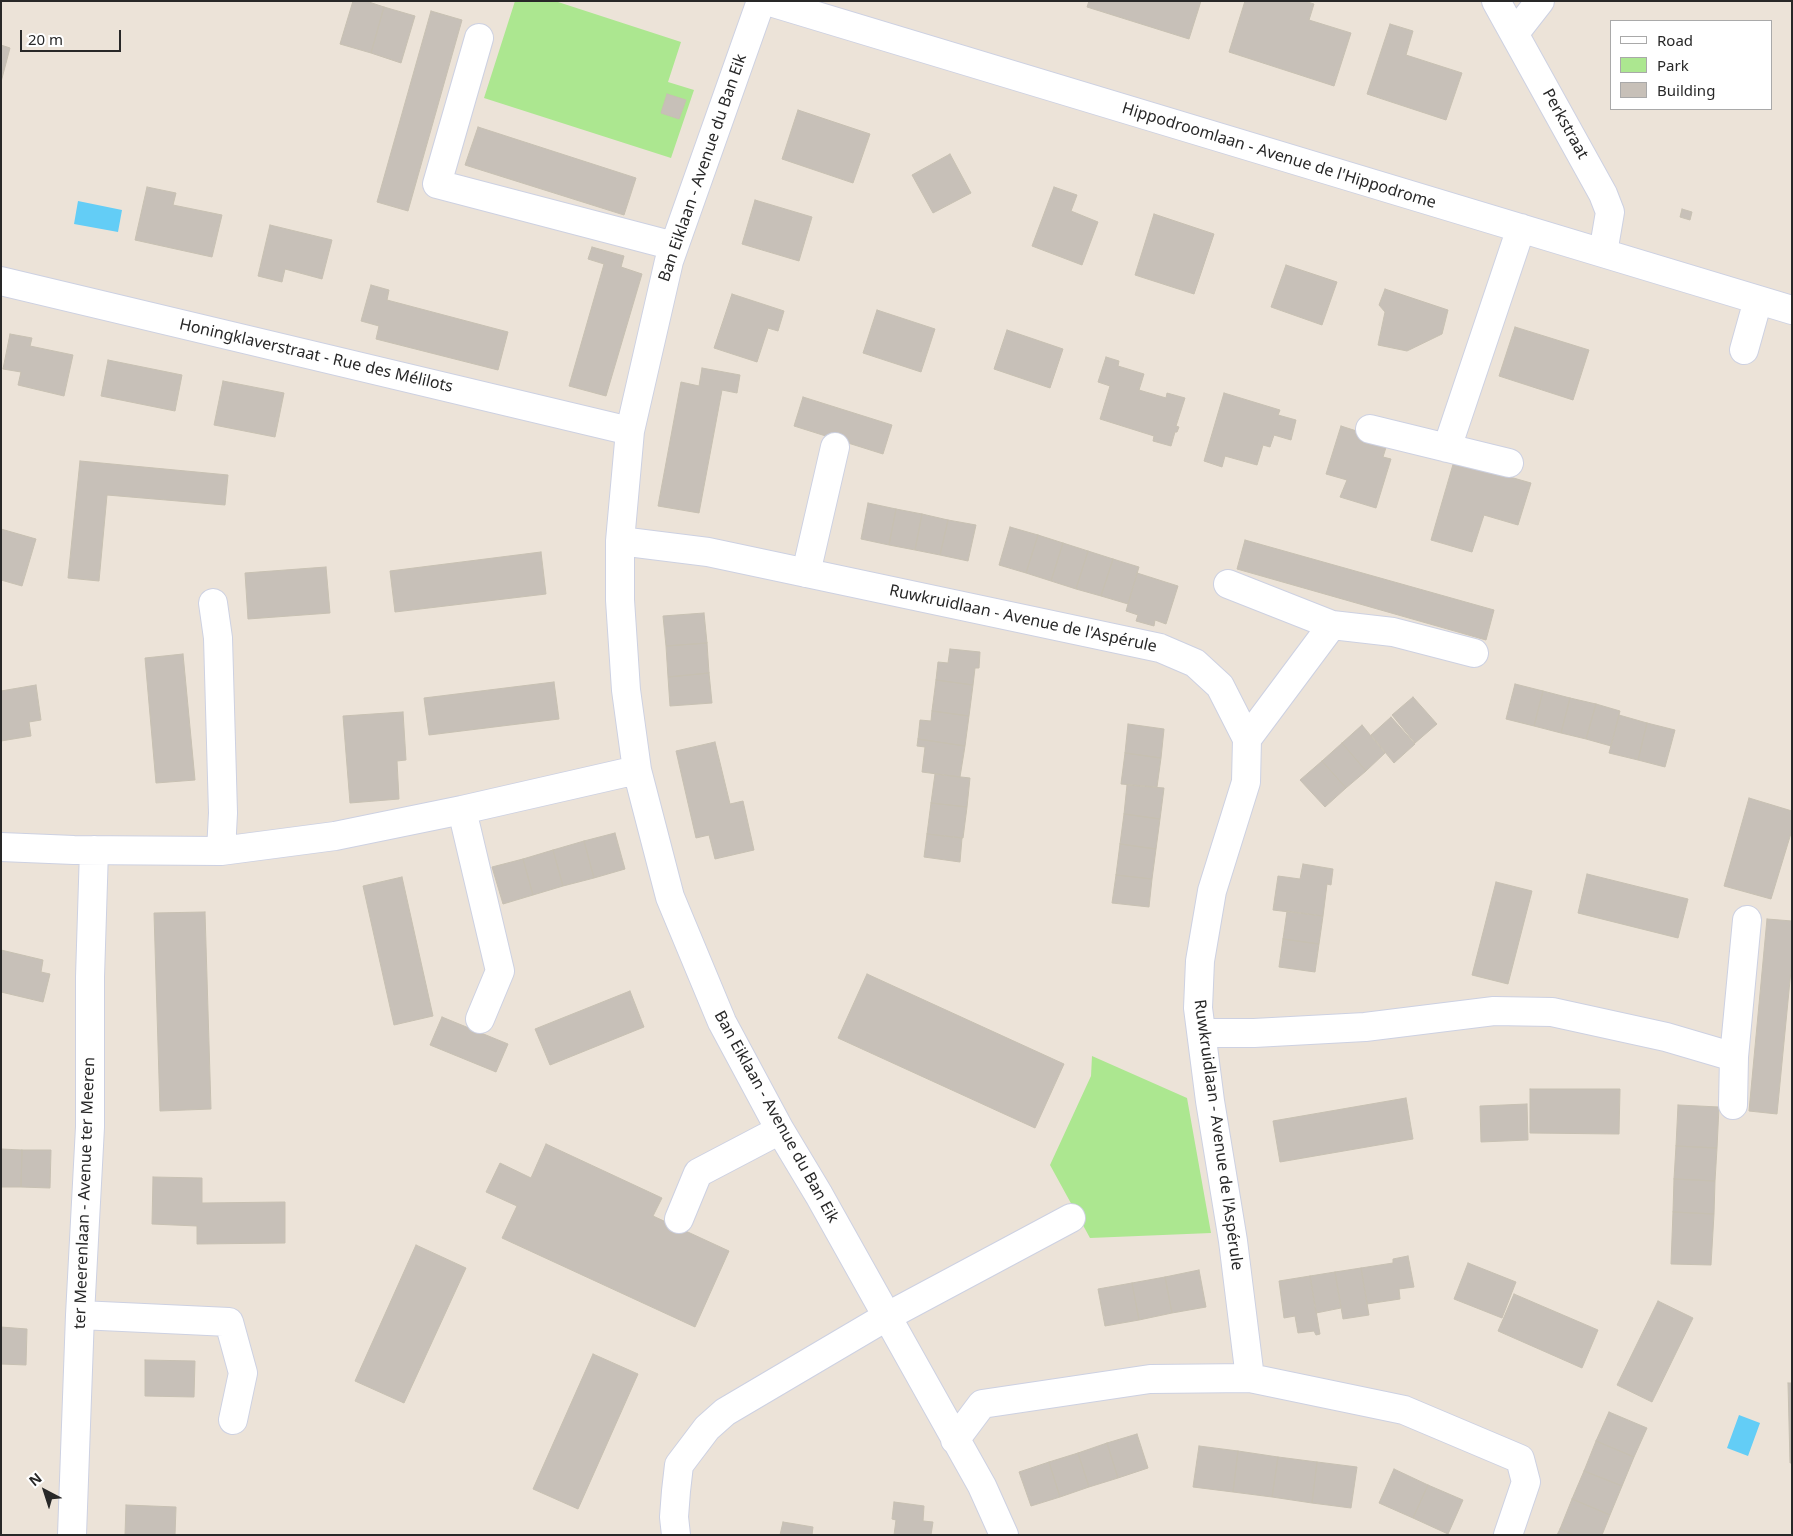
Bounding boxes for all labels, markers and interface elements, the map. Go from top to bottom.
scale bar [22,20,124,52]
legend [1610,20,1773,110]
text: 20 m [28,29,63,49]
text: Road [1657,30,1693,50]
street label: Ban Eiklaan - Avenue du Ban Eik [655,52,751,284]
text: Park [1657,55,1689,75]
text: Building [1657,80,1715,100]
street label: Perkstraat [1538,86,1592,162]
street label: Hippodroomlaan - Avenue de l'Hippodrome [1120,99,1438,213]
street label: Honingklaverstraat - Rue des Mélilots [177,315,455,397]
street label: Ruwkruidlaan - Avenue de l'Aspérule [887,581,1159,657]
street label: Ruwkruidlaan - Avenue de l'Aspérule [1189,998,1247,1272]
street label: Ban Eiklaan - Avenue du Ban Eik [710,1008,842,1226]
street label: ter Meerenlaan - Avenue ter Meeren [71,1057,99,1329]
north arrow [20,1466,70,1516]
text: N [25,1468,46,1490]

